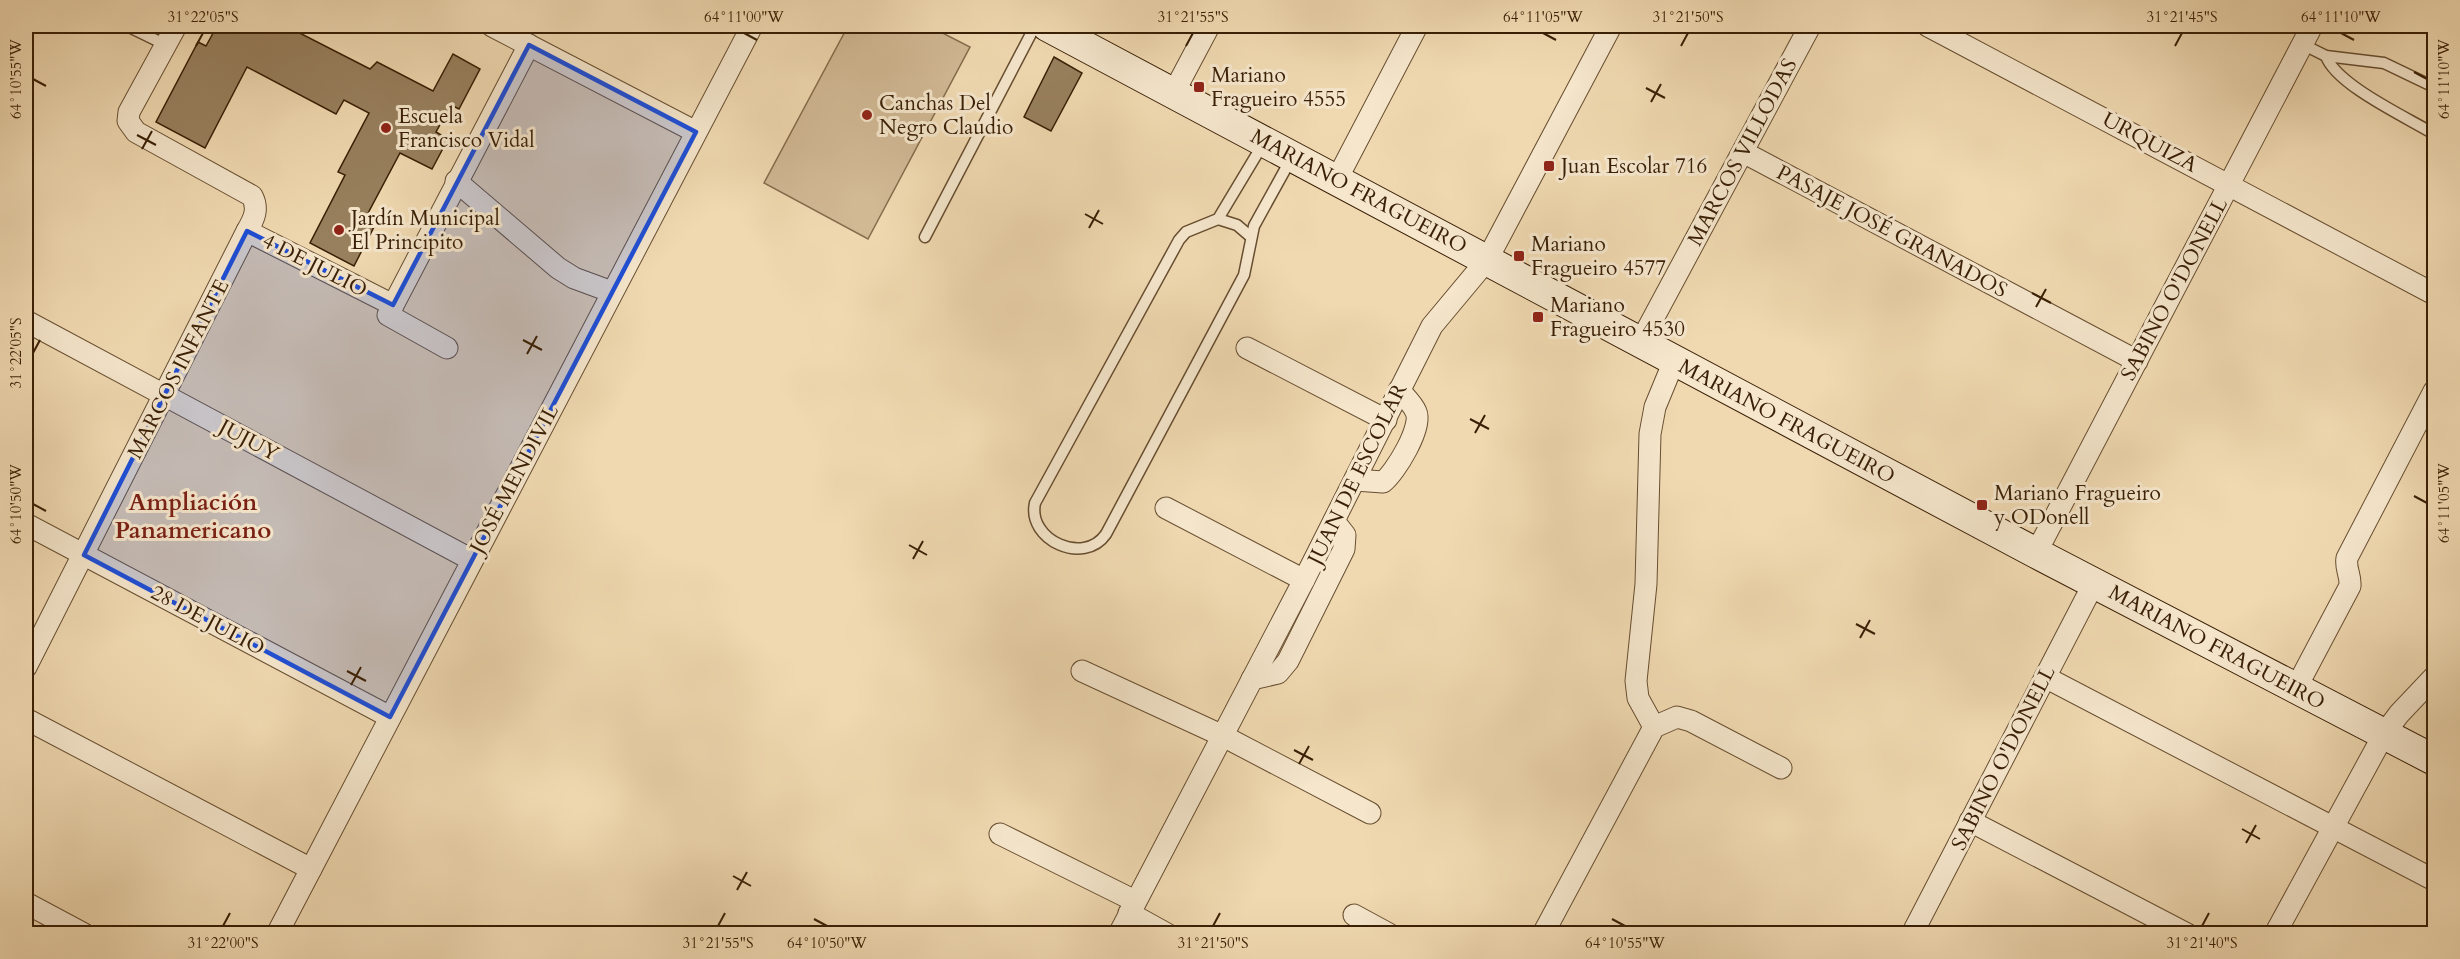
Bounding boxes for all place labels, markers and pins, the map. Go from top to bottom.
place label: Mariano Fragueiro 4555 [1211,61,1346,114]
marker: Mariano Fragueiro 4555 [1192,80,1206,94]
place label: Canchas Del Negro Claudio [879,89,1013,142]
place label: Escuela Francisco Vidal [398,102,535,155]
marker: Canchas Del Negro Claudio [860,108,874,122]
marker: Escuela Francisco Vidal [379,121,393,135]
place label: Juan Escolar 716 [1558,152,1707,181]
marker: Juan Escolar 716 [1542,159,1556,173]
place label: Jardín Municipal El Principito [348,204,500,257]
marker: Jardín Municipal El Principito [332,223,346,237]
place label: Mariano Fragueiro 4577 [1531,230,1666,283]
marker: Mariano Fragueiro 4577 [1512,249,1526,263]
place label: Mariano Fragueiro 4530 [1550,291,1685,344]
marker: Mariano Fragueiro 4530 [1531,310,1545,324]
place label: Mariano Fragueiro y ODonell [1993,479,2161,532]
marker: Mariano Fragueiro y ODonell [1975,498,1989,512]

